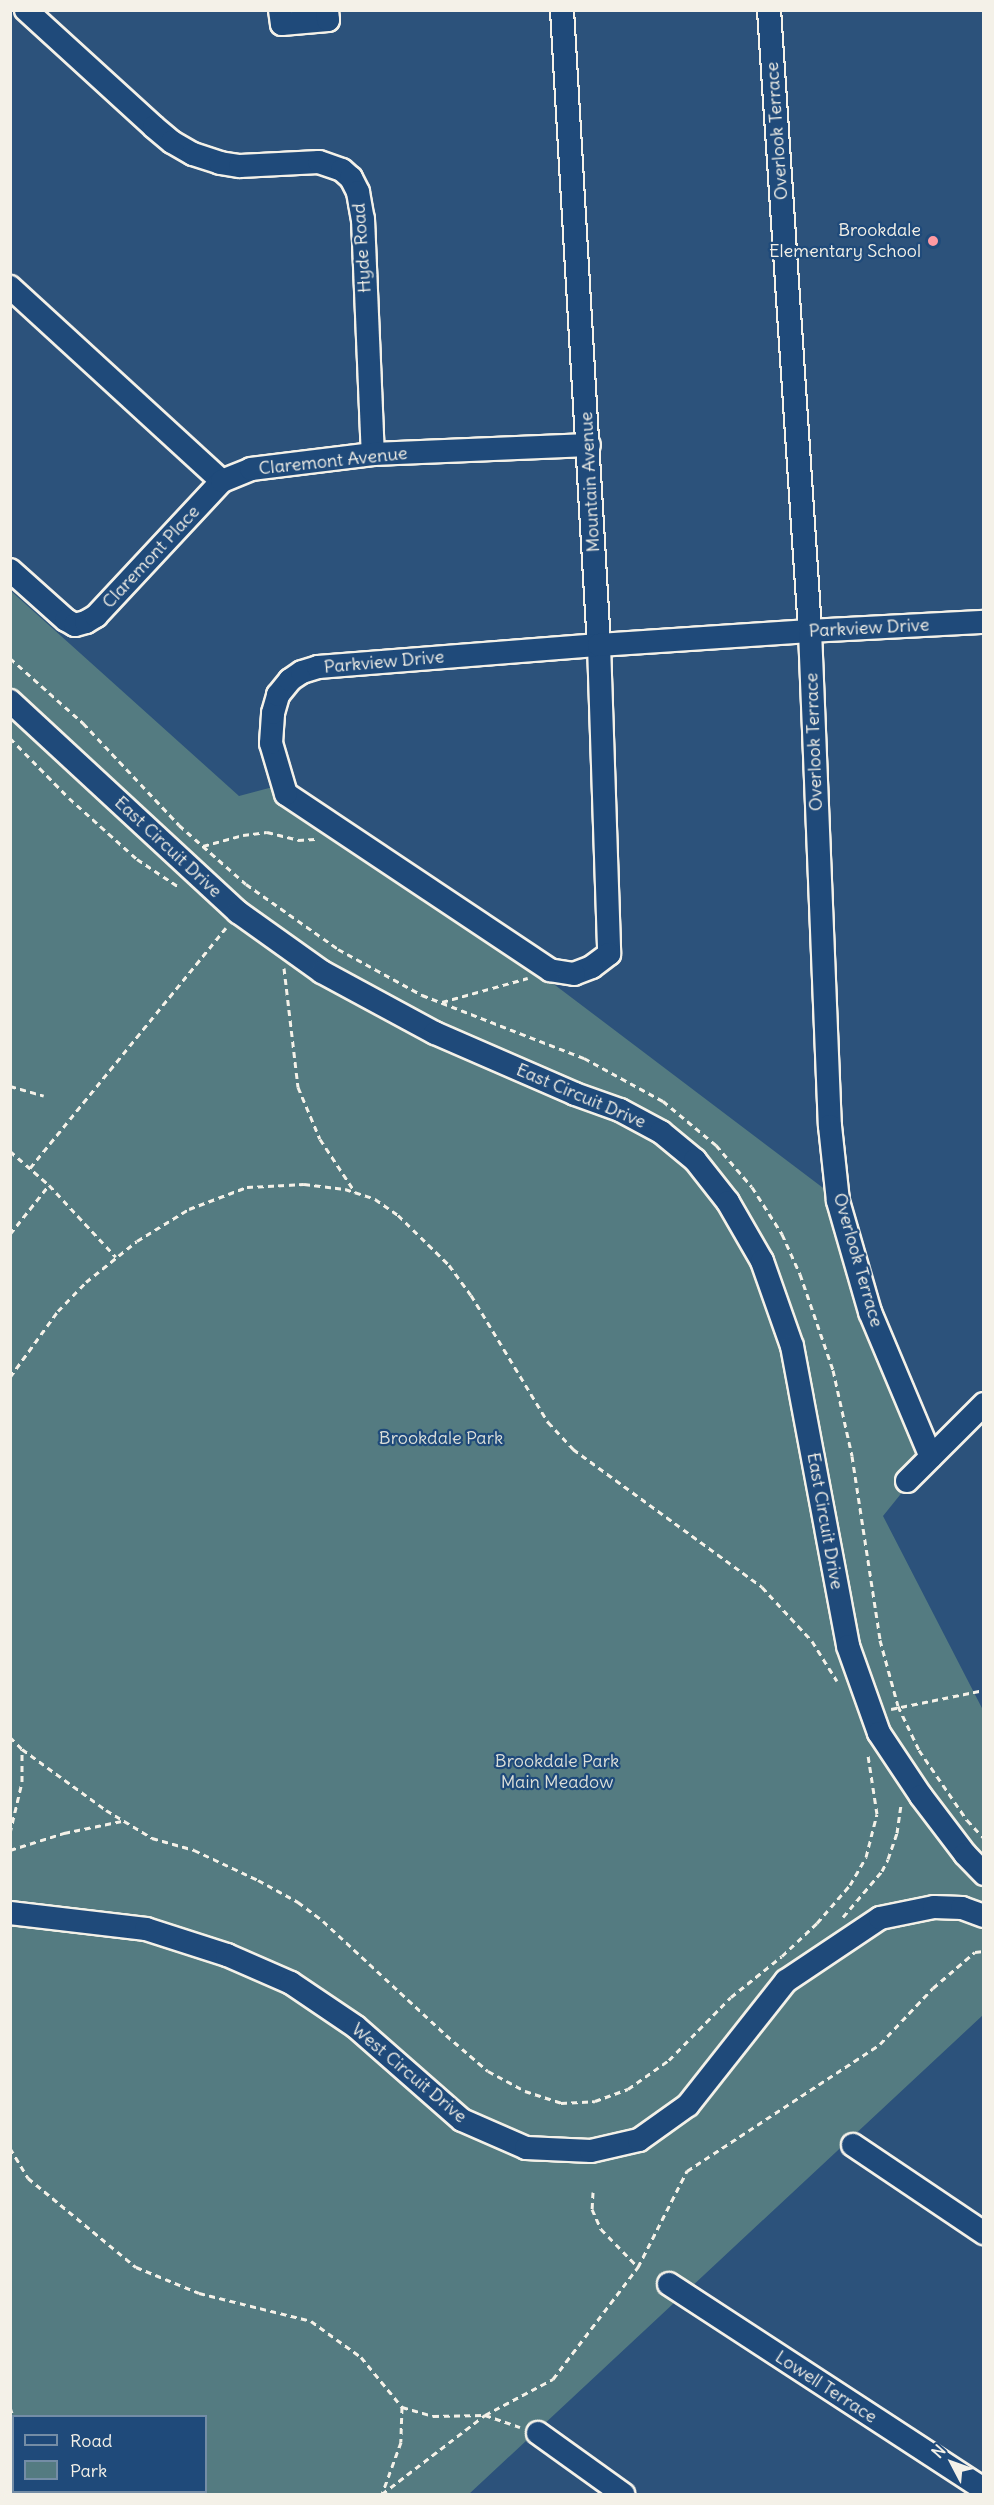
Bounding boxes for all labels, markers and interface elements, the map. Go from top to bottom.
street label: Overlook Terrace [761,61,793,201]
street label: Hyde Road [348,202,376,294]
place label: Brookdale Elementary School [769,220,921,262]
marker: Brookdale Elementary School [926,234,940,248]
street label: Mountain Avenue [576,411,604,553]
street label: Claremont Avenue [258,442,408,480]
street label: Claremont Place [98,501,204,613]
street label: Parkview Drive [808,614,930,642]
street label: Parkview Drive [323,646,445,678]
street label: Overlook Terrace [801,672,827,812]
street label: East Circuit Drive [110,792,226,902]
street label: East Circuit Drive [513,1059,649,1133]
street label: Overlook Terrace [829,1190,887,1330]
park label: Brookdale Park [379,1427,503,1449]
street label: East Circuit Drive [802,1451,848,1591]
park label: Brookdale Park Main Meadow [495,1751,619,1794]
street label: West Circuit Drive [347,2019,471,2127]
street label: Lowell Terrace [771,2346,881,2428]
legend [12,2415,207,2493]
text: Road [70,2429,112,2452]
north arrow [922,2433,982,2493]
text: N [927,2440,950,2462]
text: Park [70,2459,107,2482]

